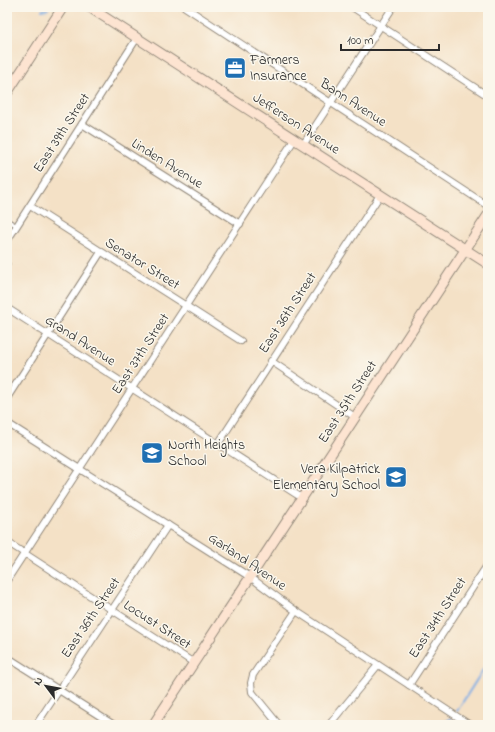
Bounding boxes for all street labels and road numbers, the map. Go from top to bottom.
street label: Bann Avenue [315,73,391,133]
street label: Jefferson Avenue [248,88,344,161]
street label: East 39th Street [28,89,96,177]
street label: Linden Avenue [127,134,208,195]
street label: Senator Street [100,233,184,296]
street label: East 36th Street [254,268,322,358]
street label: East 37th Street [107,309,175,399]
street label: Grand Avenue [40,310,120,372]
street label: East 35th Street [313,356,383,448]
street label: Garland Avenue [204,528,291,596]
street label: East 36th Street [56,573,126,663]
street label: East 34th Street [404,573,472,663]
street label: Locust Street [119,595,195,655]

